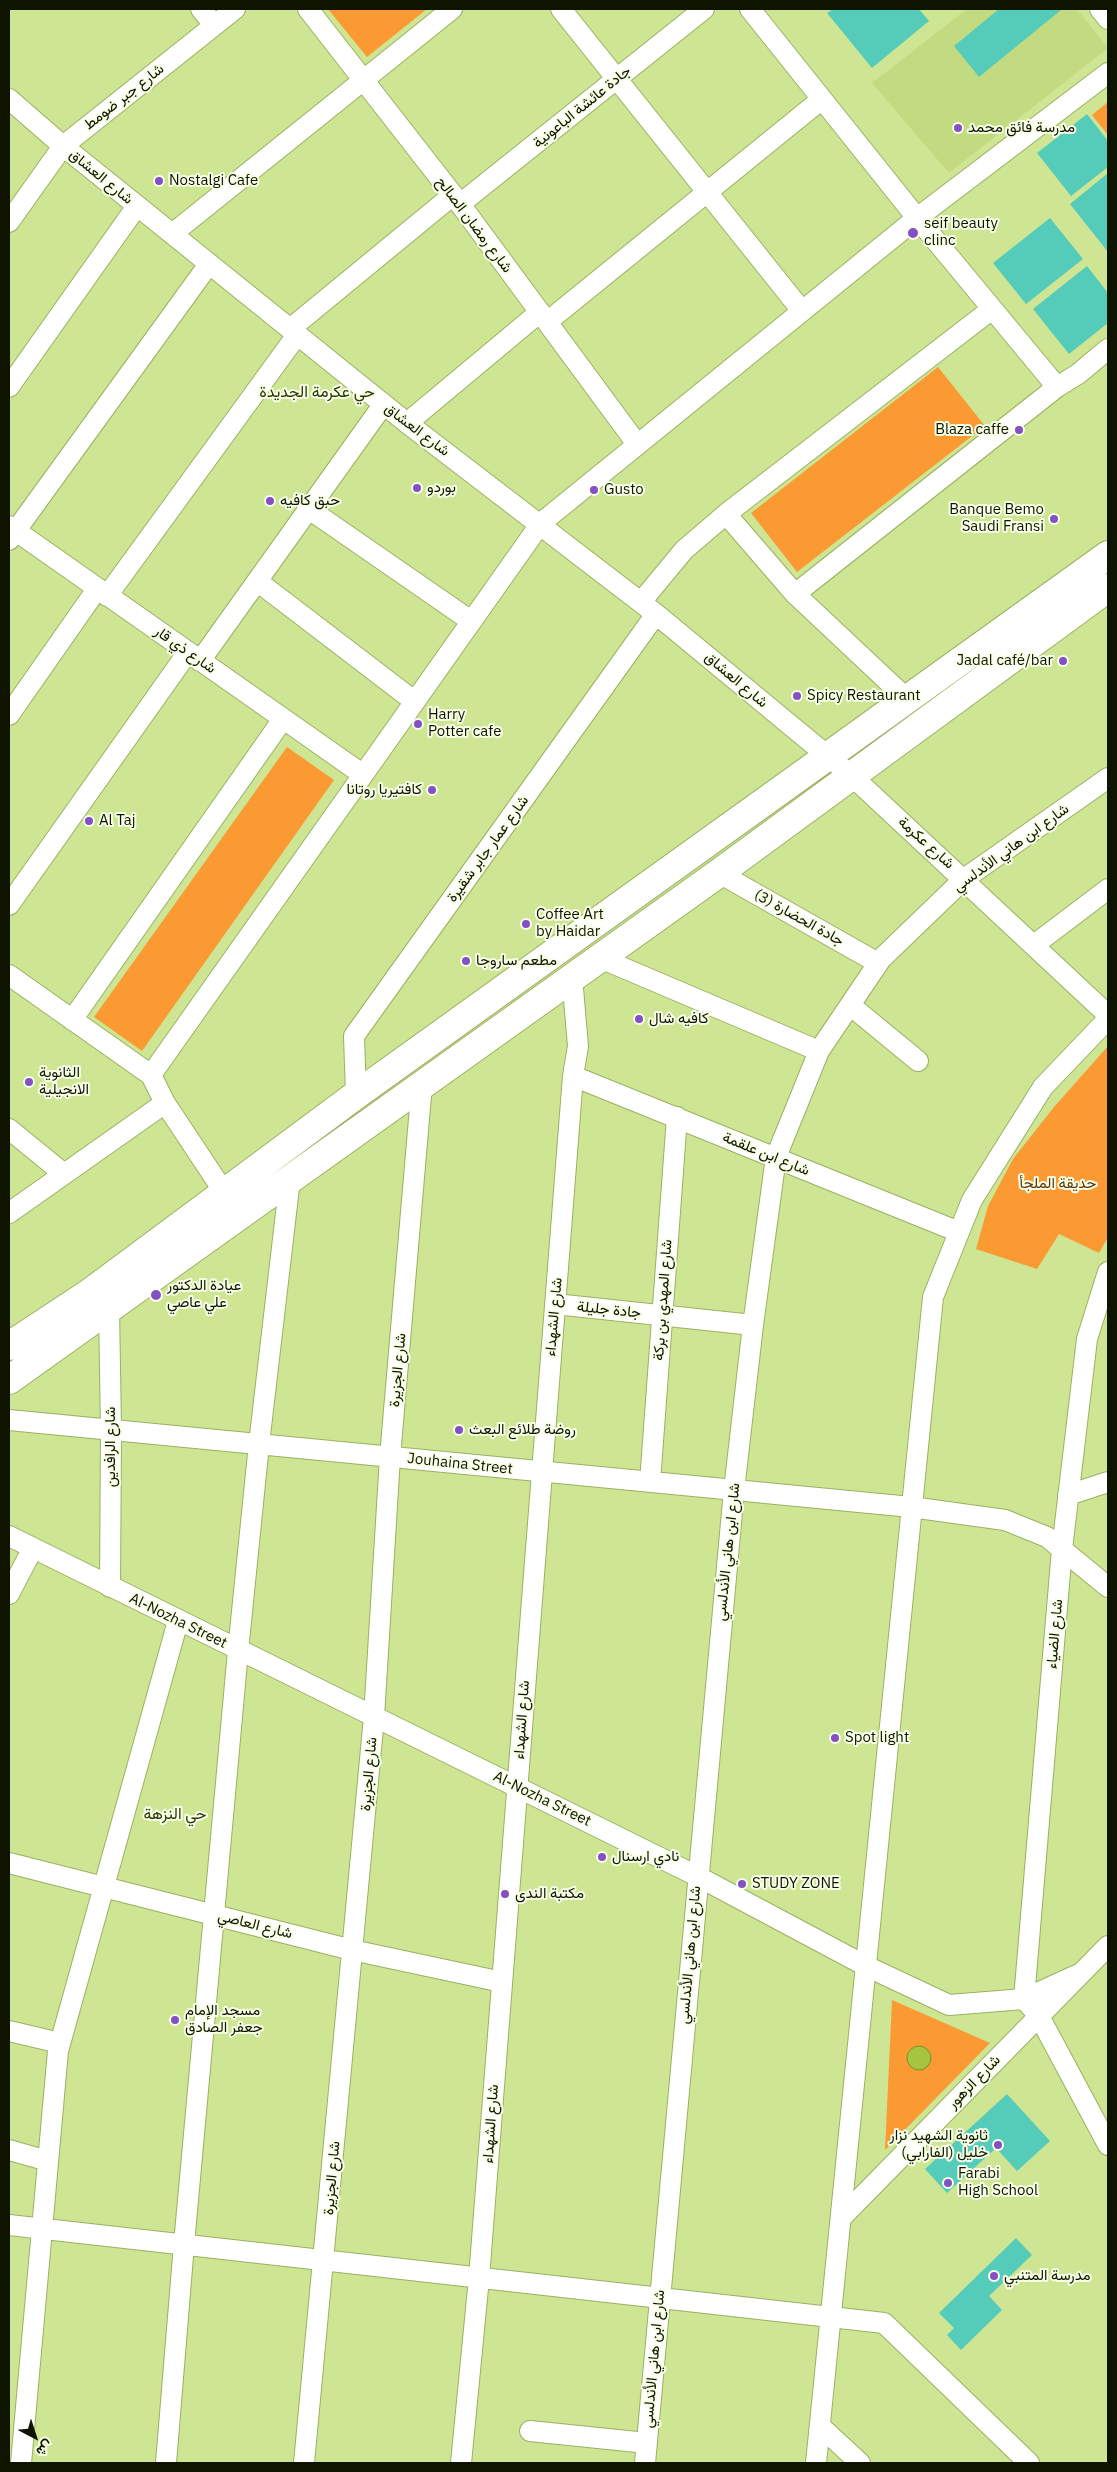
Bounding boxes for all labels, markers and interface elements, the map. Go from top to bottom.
street label: شارع جبر ضومط [80,60,168,134]
street label: جادة عائشة الباعونية [529,62,635,152]
place label: مدرسة فائق محمد [968,119,1075,137]
marker: مدرسة فائق محمد [952,122,964,134]
street label: شارع العشاق [65,146,137,208]
place label: Nostalgi Cafe [169,172,258,190]
street label: شارع رمضان الصالح [432,173,516,277]
marker: Nostalgi Cafe [153,175,165,187]
place label: seif beauty clinc [924,215,998,250]
marker: seif beauty clinc [906,226,920,240]
district label: حي عكرمة الجديدة [259,382,375,402]
street label: شارع العشاق [381,400,453,460]
place label: Blaza caffe [935,421,1009,439]
marker: Blaza caffe [1013,424,1025,436]
place label: بوردو [427,479,456,497]
place label: Gusto [604,481,644,499]
marker: بوردو [411,482,423,494]
marker: Gusto [588,484,600,496]
place label: حبق كافيه [280,492,340,510]
marker: حبق كافيه [264,495,276,507]
place label: Banque Bemo Saudi Fransi [949,501,1044,536]
marker: Banque Bemo Saudi Fransi [1048,513,1060,525]
street label: شارع ذي قار [151,622,219,678]
street label: شارع العشاق [701,648,771,712]
place label: Jadal café/bar [956,652,1053,670]
marker: Jadal café/bar [1057,655,1069,667]
place label: Spicy Restaurant [807,687,921,705]
marker: Spicy Restaurant [791,690,803,702]
place label: Harry Potter cafe [428,706,501,741]
marker: Harry Potter cafe [412,718,424,730]
place label: كافتيريا روتانا [347,781,422,799]
marker: كافتيريا روتانا [426,784,438,796]
street label: شارع عمار جابر شقيرة [443,792,533,906]
street label: شارع ابن هاني الأندلسي [950,800,1072,896]
place label: Al Taj [99,812,136,830]
street label: شارع عكرمة [894,813,958,873]
marker: Al Taj [83,815,95,827]
street label: جادة الحضارة (3) [751,886,847,950]
place label: Coffee Art by Haidar [536,906,604,941]
marker: Coffee Art by Haidar [520,918,532,930]
place label: مطعم ساروجا [476,952,557,970]
marker: مطعم ساروجا [460,955,472,967]
place label: كافيه شال [649,1010,709,1028]
marker: كافيه شال [633,1013,645,1025]
place label: الثانوية الانجيلية [39,1064,89,1099]
marker: الثانوية الانجيلية [23,1076,35,1088]
street label: شارع ابن علقمة [720,1128,812,1180]
park label: حديقة الملجأ [1020,1175,1096,1193]
street label: شارع المهدي بن بركة [650,1239,676,1361]
place label: عيادة الدكتور علي عاصي [167,1277,241,1312]
street label: شارع الشهداء [542,1277,566,1357]
marker: عيادة الدكتور علي عاصي [149,1288,163,1302]
street label: جادة جليلة [576,1298,642,1322]
street label: شارع الجزيرة [386,1332,410,1408]
street label: شارع الرافدين [102,1407,120,1487]
place label: روضة طلائع البعث [469,1421,576,1439]
marker: روضة طلائع البعث [453,1424,465,1436]
street label: Jouhaina Street [406,1450,514,1478]
street label: شارع ابن هاني الأندلسي [712,1482,744,1622]
street label: Al-Nozha Street [126,1590,230,1652]
street label: شارع الضياء [1043,1598,1067,1670]
street label: شارع الشهداء [510,1680,534,1760]
place label: Spot light [845,1729,909,1747]
marker: Spot light [829,1732,841,1744]
street label: شارع الجزيرة [357,1736,381,1812]
street label: Al-Nozha Street [490,1768,594,1830]
district label: حي النزهة [144,1804,206,1824]
place label: نادي ارسنال [612,1848,679,1866]
marker: نادي ارسنال [596,1851,608,1863]
place label: STUDY ZONE [752,1875,840,1893]
marker: STUDY ZONE [736,1878,748,1890]
place label: مكتبة الندى [515,1885,584,1903]
street label: شارع ابن هاني الأندلسي [675,1885,705,2025]
marker: مكتبة الندى [499,1888,511,1900]
street label: شارع العاصي [216,1907,294,1943]
place label: مسجد الإمام جعفر الصادق [185,2002,263,2037]
marker: مسجد الإمام جعفر الصادق [169,2014,181,2026]
street label: شارع الزهور [944,2051,1004,2113]
street label: شارع الشهداء [479,2084,503,2164]
place label: ثانوية الشهيد نزار خليل (الفارابي) [890,2127,988,2162]
marker: ثانوية الشهيد نزار خليل (الفارابي) [992,2139,1004,2151]
street label: شارع الجزيرة [320,2140,344,2216]
place label: Farabi High School [958,2165,1038,2200]
marker: Farabi High School [942,2177,954,2189]
place label: مدرسة المتنبي [1004,2267,1091,2285]
marker: مدرسة المتنبي [988,2270,1000,2282]
street label: شارع ابن هاني الأندلسي [639,2289,669,2429]
north arrow [10,2412,60,2462]
text: ش [32,2436,57,2461]

